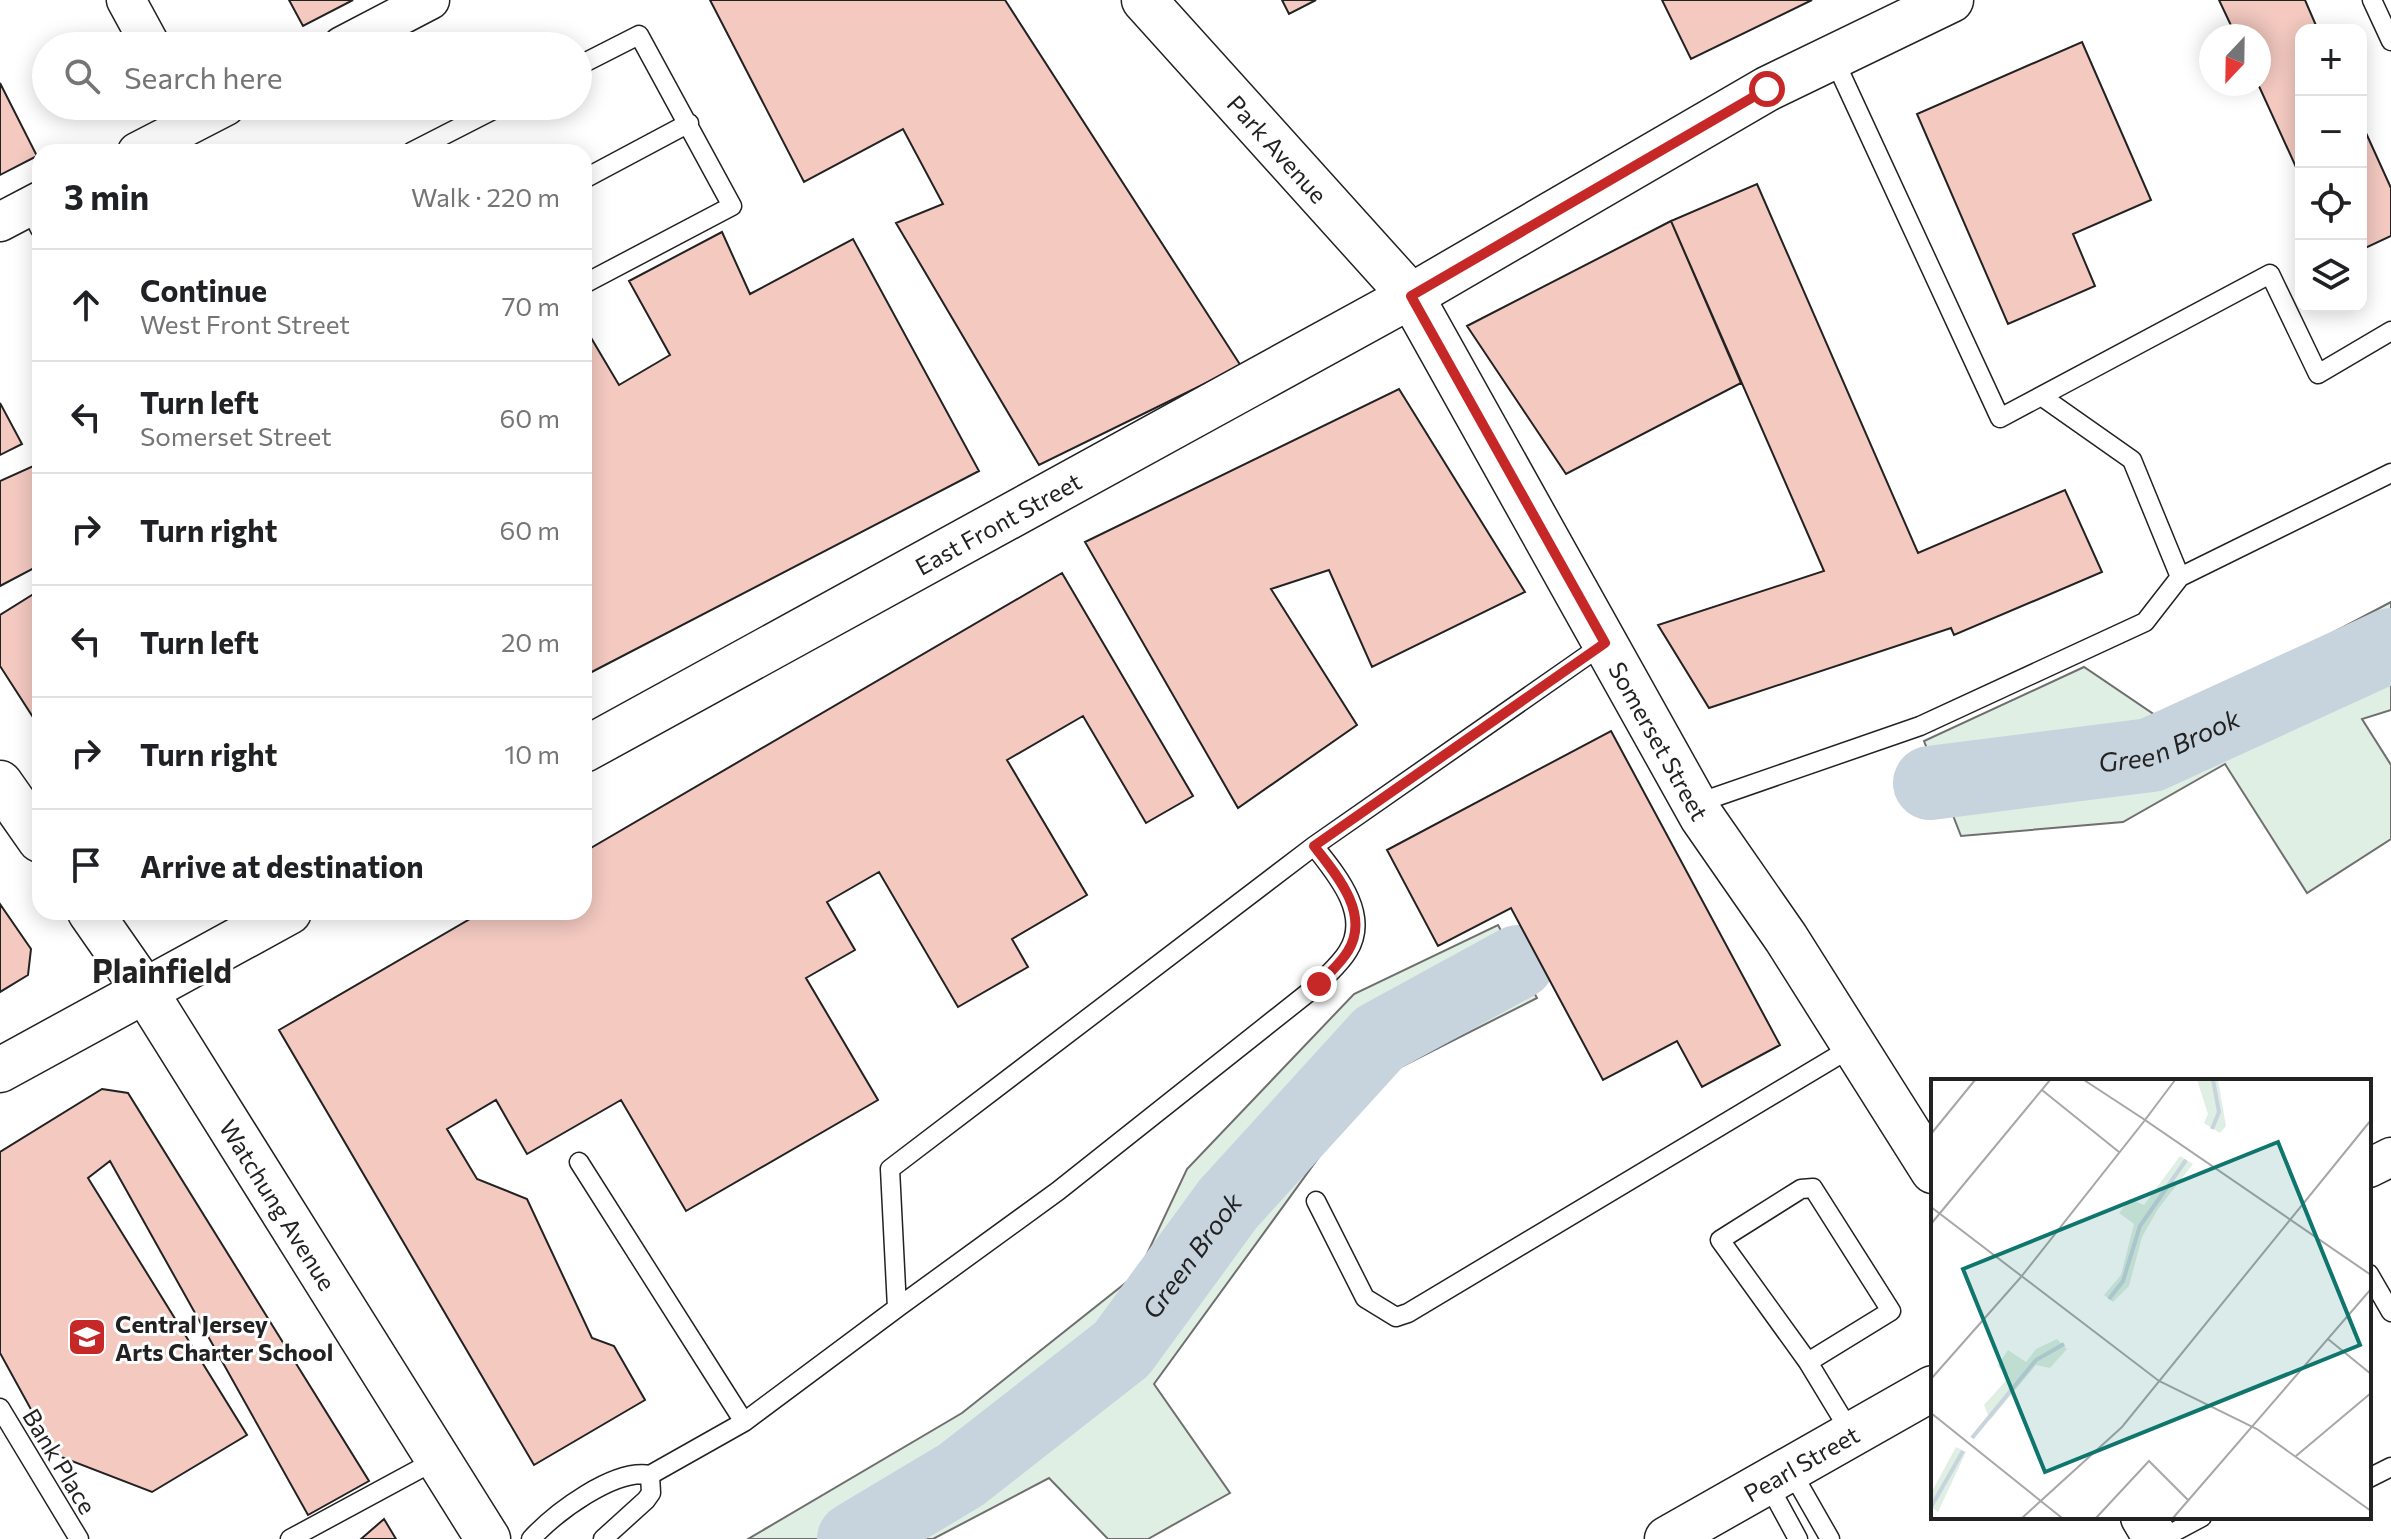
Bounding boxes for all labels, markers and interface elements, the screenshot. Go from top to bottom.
north arrow [2199,24,2271,96]
map controls [2295,24,2367,312]
button: + [2295,24,2367,96]
search box [32,32,592,120]
icon: search [60,54,104,98]
text: Search here [124,58,283,95]
route start [1749,71,1785,107]
street label: Park Avenue [1222,89,1334,208]
button: − [2295,96,2367,168]
button: locate [2295,168,2367,240]
text: 3 min [64,175,149,217]
text: Walk · 220 m [411,181,560,212]
button: layers [2295,240,2367,312]
text: Continue [140,271,267,308]
icon: ahead [64,283,108,327]
text: 70 m [502,290,560,321]
text: West Front Street [140,308,350,339]
text: Turn left [140,383,259,420]
icon: left [64,395,108,439]
text: 60 m [500,402,560,433]
text: Somerset Street [140,420,332,451]
street label: East Front Street [910,466,1086,580]
icon: right [64,507,108,551]
text: Turn right [140,511,277,548]
text: 60 m [500,514,560,545]
icon: left [64,619,108,663]
text: Turn left [140,623,259,660]
text: 20 m [501,626,560,657]
street label: Somerset Street [1604,656,1715,825]
water label: Green Brook [2097,701,2245,777]
icon: right [64,731,108,775]
text: Turn right [140,735,277,772]
text: 10 m [504,738,560,769]
icon: arrive [64,843,108,887]
text: Arrive at destination [140,847,424,884]
district label: Plainfield [92,950,232,990]
route end [1301,966,1337,1002]
inset map [1931,1079,2371,1519]
street label: Watchung Avenue [214,1114,343,1295]
water label: Green Brook [1135,1184,1248,1324]
place label: Central Jersey Arts Charter School [115,1309,333,1366]
school or university icon: Central Jersey Arts Charter School [66,1316,108,1358]
street label: Bank Place [17,1403,103,1519]
street label: Pearl Street [1738,1419,1864,1507]

